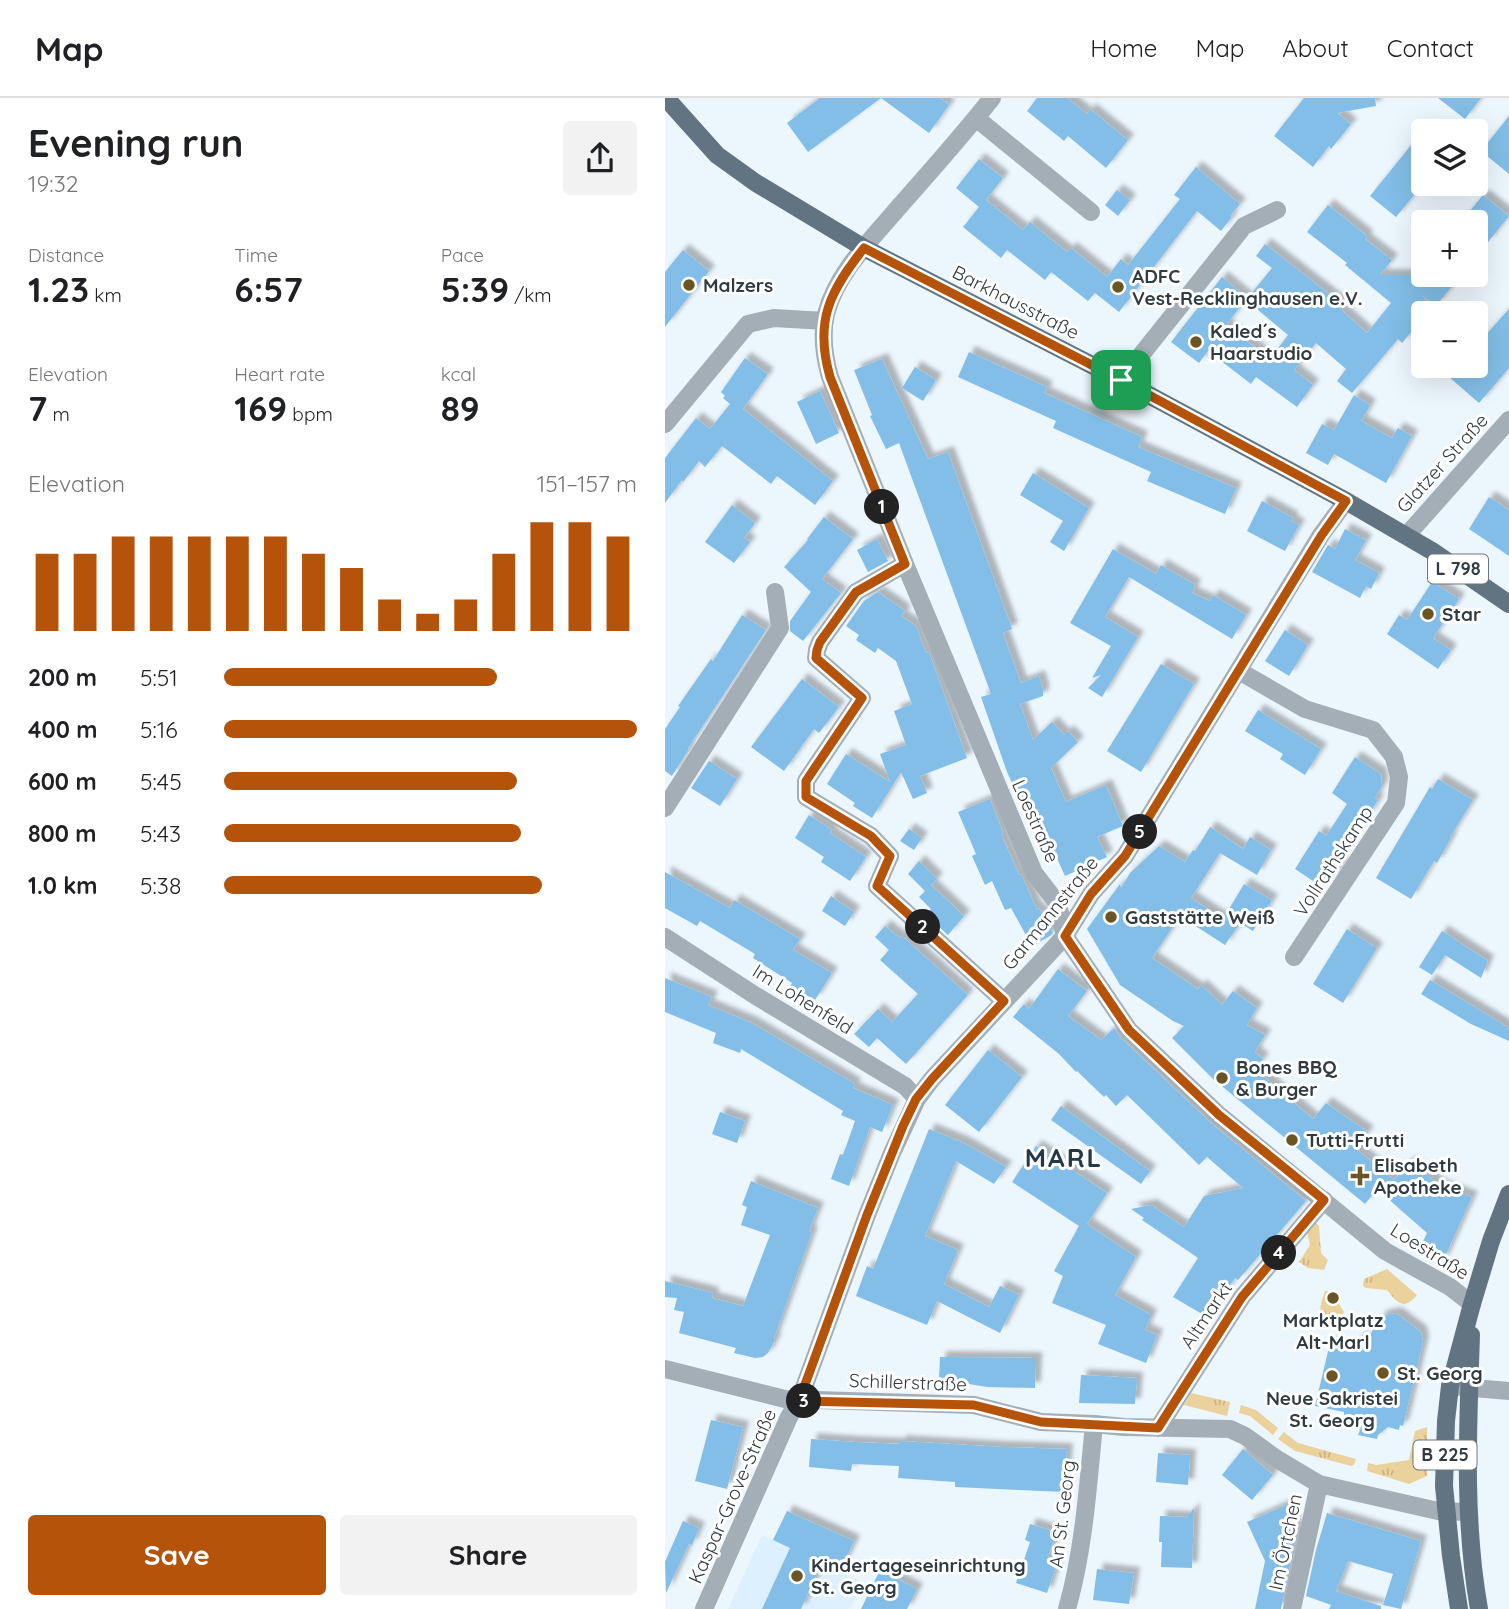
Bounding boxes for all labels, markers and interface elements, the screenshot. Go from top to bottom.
text: Map [35,28,103,69]
text: Home [1090,33,1157,63]
text: Map [1195,33,1244,63]
text: About [1282,33,1349,63]
text: Contact [1387,33,1474,63]
text: Evening run [28,119,243,167]
map controls [1411,119,1488,378]
button: layers [1411,119,1488,196]
button: share [563,121,637,195]
text: 19:32 [28,169,78,198]
button: + [1411,210,1488,287]
text: Distance [28,243,104,267]
text: Time [234,243,278,267]
text: Pace [441,243,484,267]
street label: Barkhausstraße [948,260,1084,344]
place label: ADFC Vest-Recklinghausen e.V. [1132,264,1363,310]
text: 1.23 [28,267,89,311]
text: 6:57 [234,267,303,311]
text: 5:39 [441,267,509,311]
place label: Malzers [703,273,773,297]
marker: Malzers [681,277,697,293]
marker: ADFC Vest-Recklinghausen e.V. [1110,279,1126,295]
text: km [89,283,122,307]
text: /km [509,283,552,307]
button: − [1411,301,1488,378]
place label: Kaled´s Haarstudio [1210,319,1312,365]
marker: Kaled´s Haarstudio [1188,334,1204,350]
pin [1091,350,1151,410]
icon: arrive [1102,361,1140,399]
text: Elevation [28,362,108,386]
text: Heart rate [234,362,325,386]
text: kcal [441,362,476,386]
text: 7 [28,386,47,430]
text: 169 [234,386,287,430]
text: 89 [441,386,480,430]
text: m [47,402,70,426]
text: bpm [287,402,333,426]
street label: Glatzer Straße [1391,408,1493,518]
text: Elevation [28,469,125,498]
text: 151–157 m [537,469,637,498]
pin: 1 [865,490,899,524]
text: 1 [878,494,885,518]
road number: L 798 [1428,555,1488,584]
place label: Star [1442,602,1481,626]
marker: Star [1420,606,1436,622]
text: 200 m [28,663,97,692]
text: 5:51 [140,663,178,692]
text: 400 m [28,715,97,744]
text: 5:16 [140,715,178,744]
text: 600 m [28,767,97,796]
text: 5:45 [140,767,182,796]
street label: Loestraße [1007,776,1065,866]
street label: Vollrathskamp [1288,801,1378,921]
pin: 5 [1123,814,1157,850]
text: 800 m [28,819,97,848]
text: 5:43 [140,819,181,848]
text: 5 [1134,819,1145,843]
street label: Garmannstraße [997,851,1103,975]
text: 1.0 km [28,871,98,900]
text: 5:38 [140,871,181,900]
place label: Gaststätte Weiß [1125,905,1275,929]
marker: Gaststätte Weiß [1103,909,1119,925]
pin: 2 [905,910,941,944]
text: 2 [917,914,928,938]
street label: Im Lohenfeld [748,959,858,1039]
place label: Bones BBQ & Burger [1236,1055,1337,1101]
marker: Bones BBQ & Burger [1214,1070,1230,1086]
place label: Tutti-Frutti [1306,1128,1404,1152]
marker: Tutti-Frutti [1284,1132,1300,1148]
district label: MARL [1025,1141,1103,1174]
place label: Elisabeth Apotheke [1374,1153,1462,1199]
marker: Elisabeth Apotheke [1352,1168,1368,1184]
street label: Loestraße [1386,1217,1474,1285]
pin: 4 [1261,1236,1297,1270]
text: 4 [1273,1240,1284,1264]
street label: Altmarkt [1175,1277,1237,1353]
marker: Marktplatz Alt-Marl [1325,1290,1341,1306]
place label: Marktplatz Alt-Marl [1283,1308,1383,1354]
place label: St. Georg [1397,1361,1483,1385]
marker: St. Georg [1375,1365,1391,1381]
street label: Schillerstraße [849,1368,967,1396]
marker: Neue Sakristei St. Georg [1324,1368,1340,1384]
pin: 3 [787,1384,821,1418]
place label: Neue Sakristei St. Georg [1266,1386,1398,1432]
text: 3 [798,1388,809,1412]
street label: Kaspar-Grove-Straße [683,1405,781,1587]
road number: B 225 [1413,1440,1477,1470]
street label: An St. Georg [1043,1459,1081,1569]
street label: Im Örtchen [1263,1492,1307,1592]
button: Save [28,1515,326,1595]
button: Share [340,1515,637,1595]
place label: Kindertageseinrichtung St. Georg [811,1553,1026,1599]
marker: Kindertageseinrichtung St. Georg [789,1568,805,1584]

